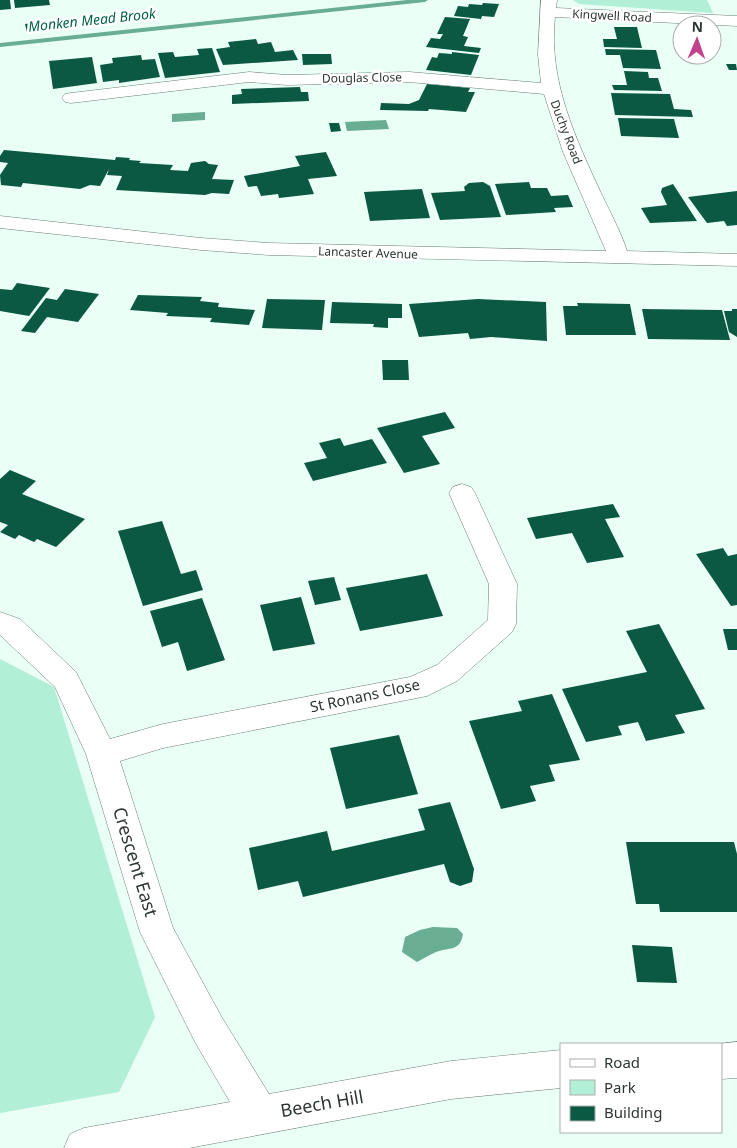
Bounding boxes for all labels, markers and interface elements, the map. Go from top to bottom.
water label: Monken Mead Brook [27,3,158,36]
street label: Kingwell Road [572,5,652,26]
north arrow [672,15,722,65]
text: N [691,17,703,36]
street label: Douglas Close [322,68,402,87]
street label: Duchy Road [546,97,586,166]
street label: Lancaster Avenue [318,242,419,263]
street label: St Ronans Close [308,674,422,716]
street label: Crescent East [108,804,164,920]
legend [560,1043,722,1133]
text: Road [604,1052,640,1072]
text: Park [604,1077,636,1097]
street label: Beech Hill [279,1084,365,1122]
text: Building [604,1102,662,1122]

